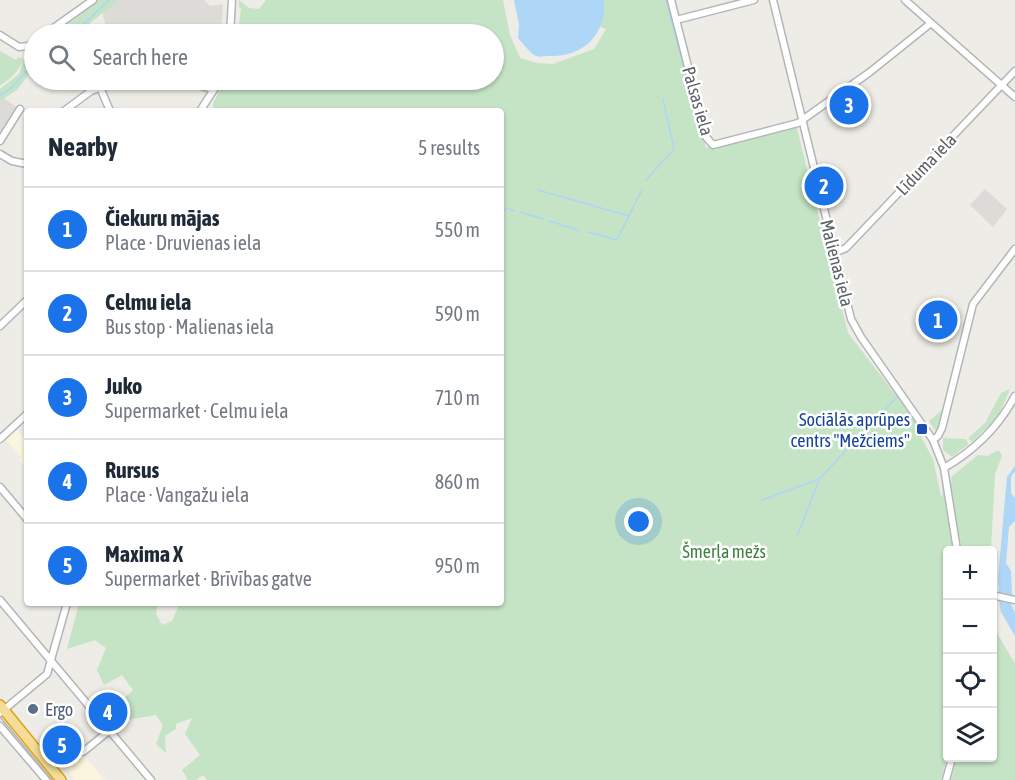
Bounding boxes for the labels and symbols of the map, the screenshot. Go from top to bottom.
street label: Palsas iela [678,64,718,138]
pin: 3 [830,82,868,128]
street label: Līduma iela [891,129,961,199]
pin: 2 [804,164,844,208]
street label: Malienas iela [816,217,858,309]
pin: 1 [918,298,958,342]
place label: Sociālās aprūpes centrs "Mežciems" [791,409,910,451]
marker: Sociālās aprūpes centrs "Mežciems" [915,422,929,436]
your location [624,507,653,536]
park label: Šmerļa mežs [682,541,766,562]
pin: 4 [88,690,128,734]
place label: Ergo [45,699,73,720]
marker: Ergo [26,702,40,716]
pin: 5 [42,722,82,768]

